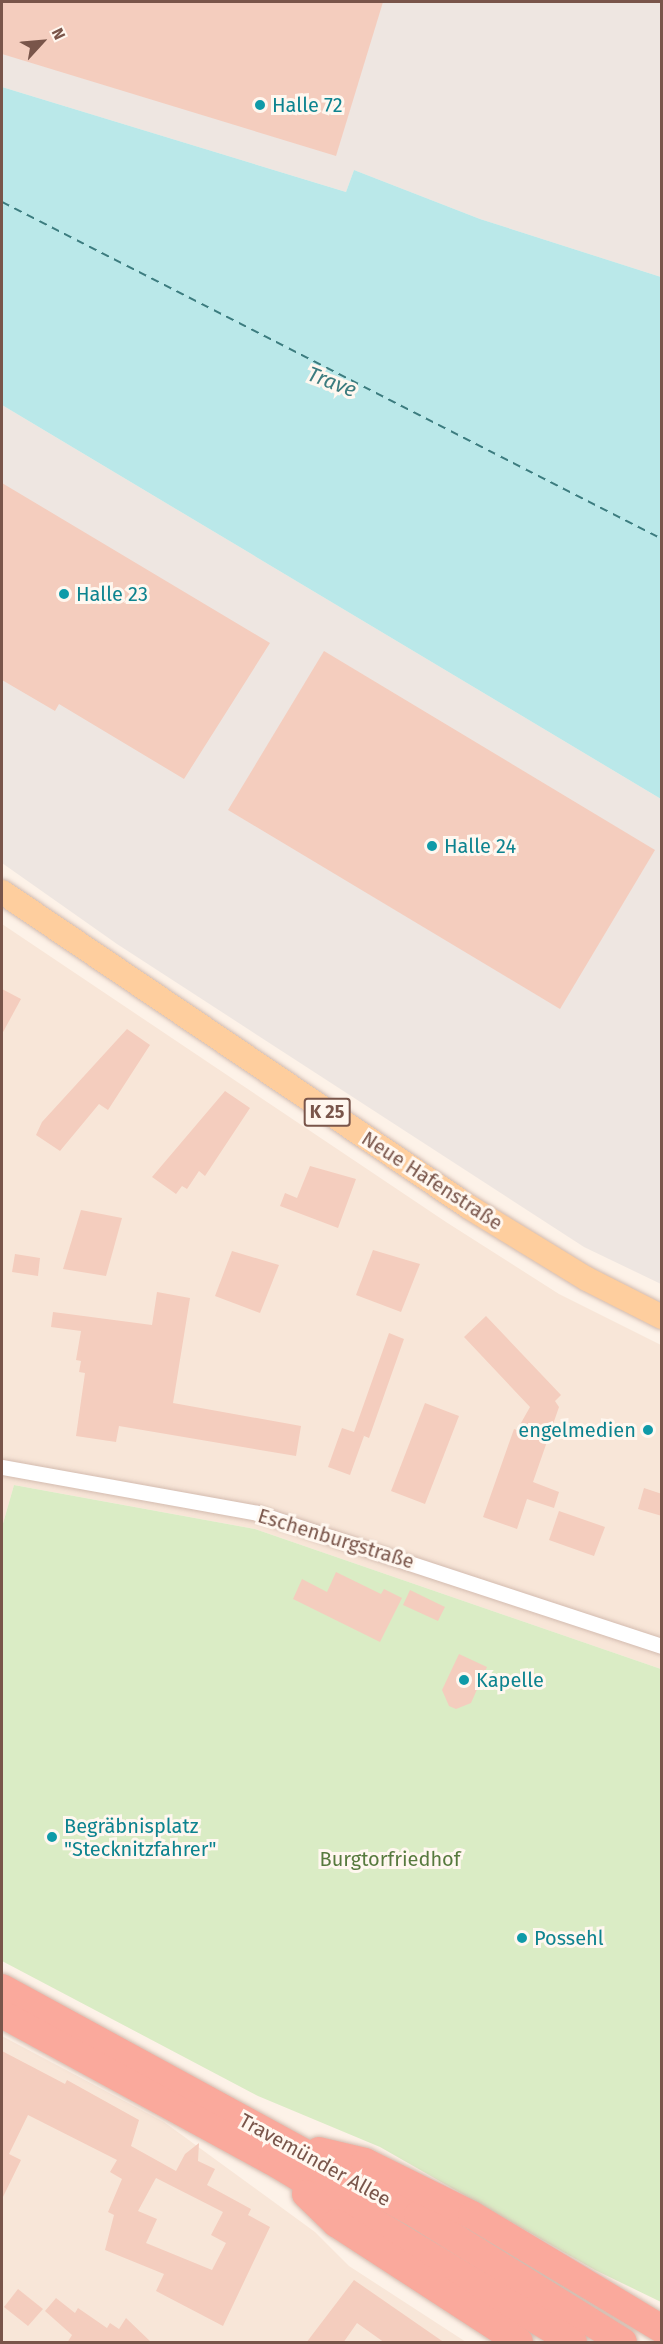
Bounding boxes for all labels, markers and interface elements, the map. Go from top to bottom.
north arrow [12,12,72,72]
text: N [48,25,69,43]
place label: Halle 72 [272,93,343,117]
marker: Halle 72 [253,98,267,112]
water label: Trave [304,361,360,403]
place label: Halle 23 [76,582,148,606]
marker: Halle 23 [57,587,71,601]
place label: Halle 24 [444,834,516,858]
marker: Halle 24 [425,839,439,853]
road number: K 25 [303,1097,351,1127]
street label: Neue Hafenstraße [357,1126,507,1236]
place label: engelmedien [518,1418,636,1442]
marker: engelmedien [641,1423,655,1437]
street label: Eschenburgstraße [255,1504,417,1574]
place label: Kapelle [476,1668,544,1692]
marker: Kapelle [457,1673,471,1687]
place label: Begräbnisplatz "Stecknitzfahrer" [64,1814,216,1861]
marker: Begräbnisplatz "Stecknitzfahrer" [45,1830,59,1844]
park label: Burgtorfriedhof [320,1847,460,1871]
place label: Possehl [534,1926,604,1950]
marker: Possehl [515,1931,529,1945]
street label: Travemünder Allee [235,2108,395,2212]

